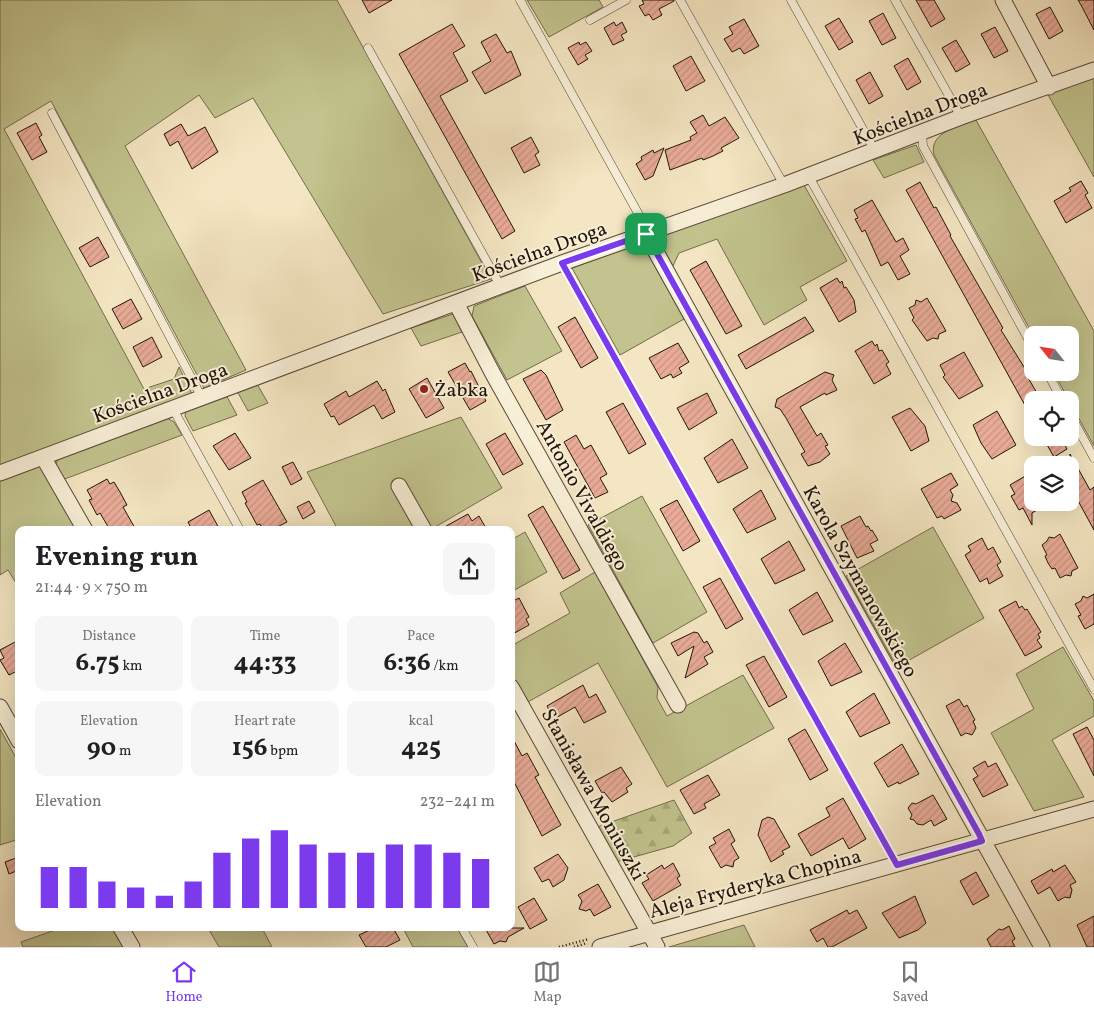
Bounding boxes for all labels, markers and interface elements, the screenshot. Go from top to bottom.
street label: Kościelna Droga [849,76,992,153]
pin [625,213,667,255]
street label: Kościelna Droga [468,215,611,290]
icon: arrive [632,220,660,248]
north arrow [1024,326,1079,381]
map controls [1024,326,1079,511]
street label: Kościelna Droga [89,356,232,431]
place label: Żabka [434,377,488,405]
marker: Żabka [418,383,430,395]
button: locate [1024,391,1079,446]
street label: Antonio Vivaldiego [528,416,634,576]
button: layers [1024,456,1079,511]
street label: Karola Szymanowskiego [795,481,924,683]
text: Evening run [35,538,199,577]
button: share [443,543,495,595]
text: 21:44 · 9 × 750 m [35,577,148,599]
text: Distance [82,627,136,646]
text: Time [250,627,280,646]
text: Pace [407,627,435,646]
text: 6.75 [76,646,120,681]
text: 44:33 [234,646,296,681]
text: 6:36 [383,646,431,681]
text: km [120,657,142,676]
text: /km [431,657,459,676]
street label: Stanisława Moniuszki [533,704,651,886]
text: Elevation [80,712,138,731]
text: Heart rate [234,712,296,731]
text: kcal [409,712,433,731]
text: 90 [87,731,116,766]
text: 156 [232,731,267,766]
text: 425 [401,731,441,766]
text: m [116,742,131,761]
text: bpm [267,742,298,761]
text: Elevation [35,791,102,813]
text: 232–241 m [420,791,495,813]
street label: Aleja Fryderyka Chopina [646,843,865,927]
tab: Home [165,958,203,1007]
tab: Map [533,958,561,1007]
tab: Saved [892,958,929,1007]

